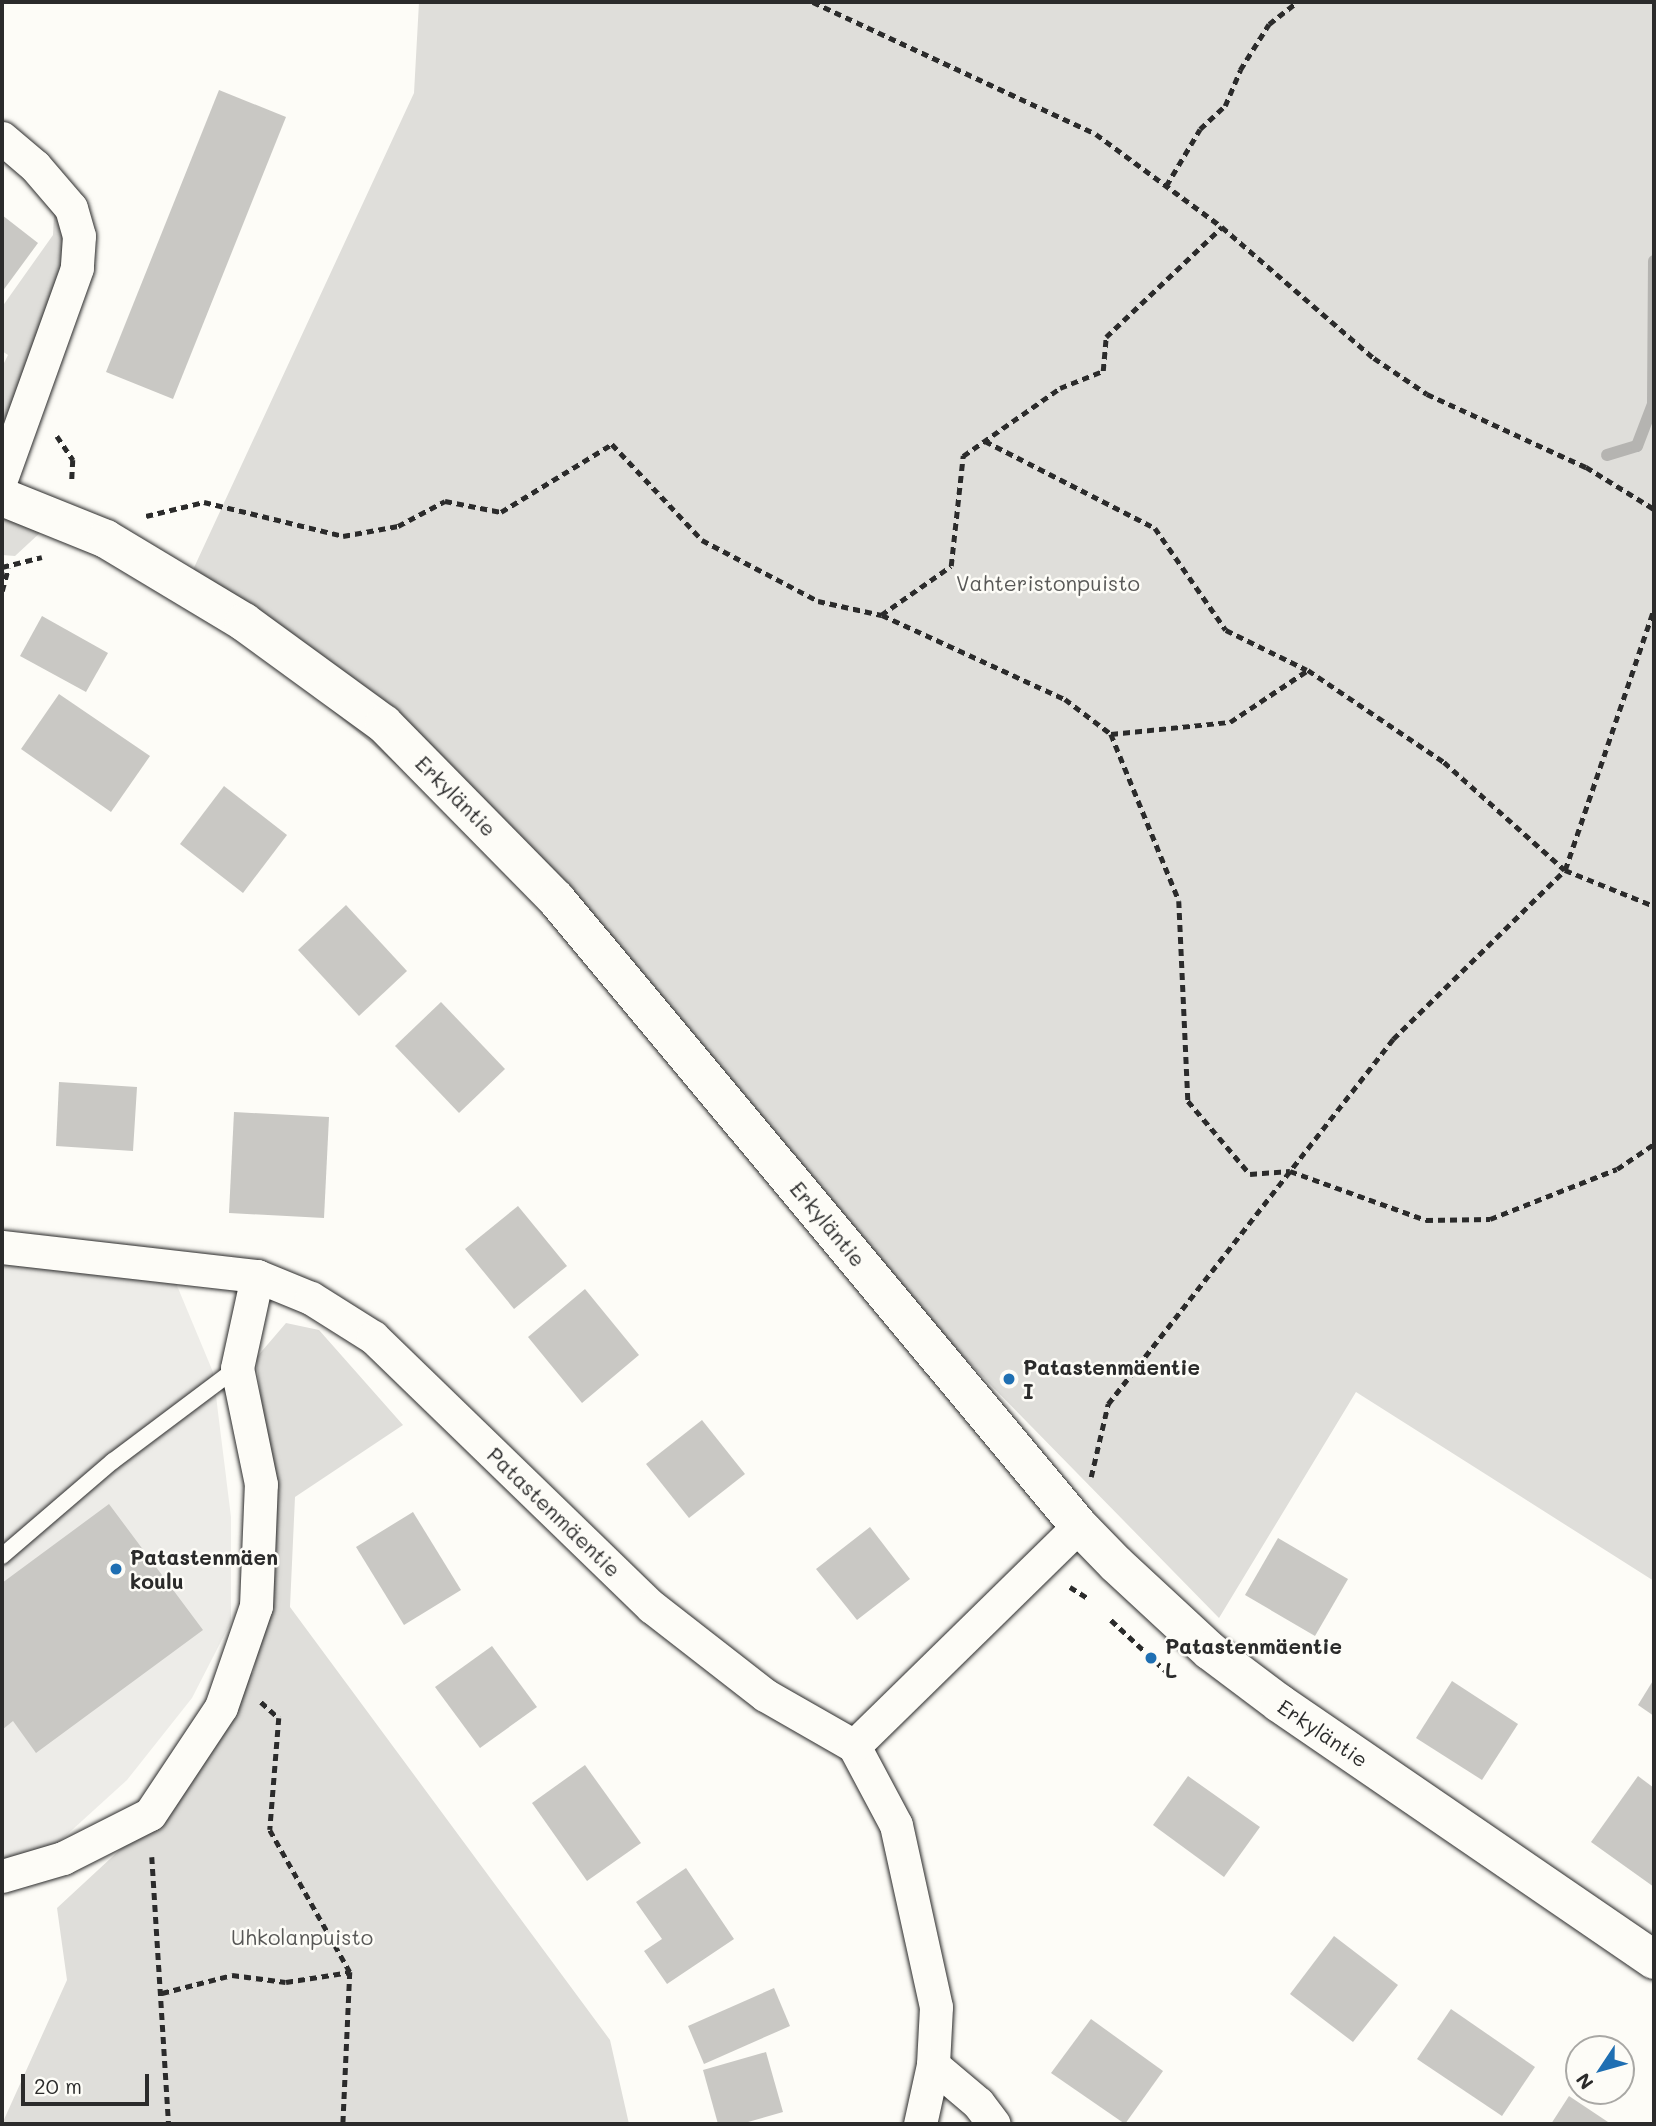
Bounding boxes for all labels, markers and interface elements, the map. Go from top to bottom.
park label: Vahteristonpuisto [956,570,1140,596]
street label: Erkyläntie [411,751,501,841]
street label: Erkyläntie [785,1176,871,1272]
place label: Patastenmäentie I [1023,1354,1200,1404]
marker: Patastenmäentie I [1001,1371,1017,1387]
street label: Patastenmäentie [482,1442,626,1582]
place label: Patastenmäen koulu [130,1544,278,1594]
marker: Patastenmäen koulu [108,1561,124,1577]
place label: Patastenmäentie L [1165,1633,1342,1683]
marker: Patastenmäentie L [1143,1650,1159,1666]
street label: Erkyläntie [1273,1694,1373,1772]
park label: Uhkolanpuisto [231,1924,373,1950]
north arrow [1565,2035,1635,2105]
scale bar [24,2060,152,2104]
text: N [1570,2068,1599,2095]
text: 20 m [34,2072,82,2099]

